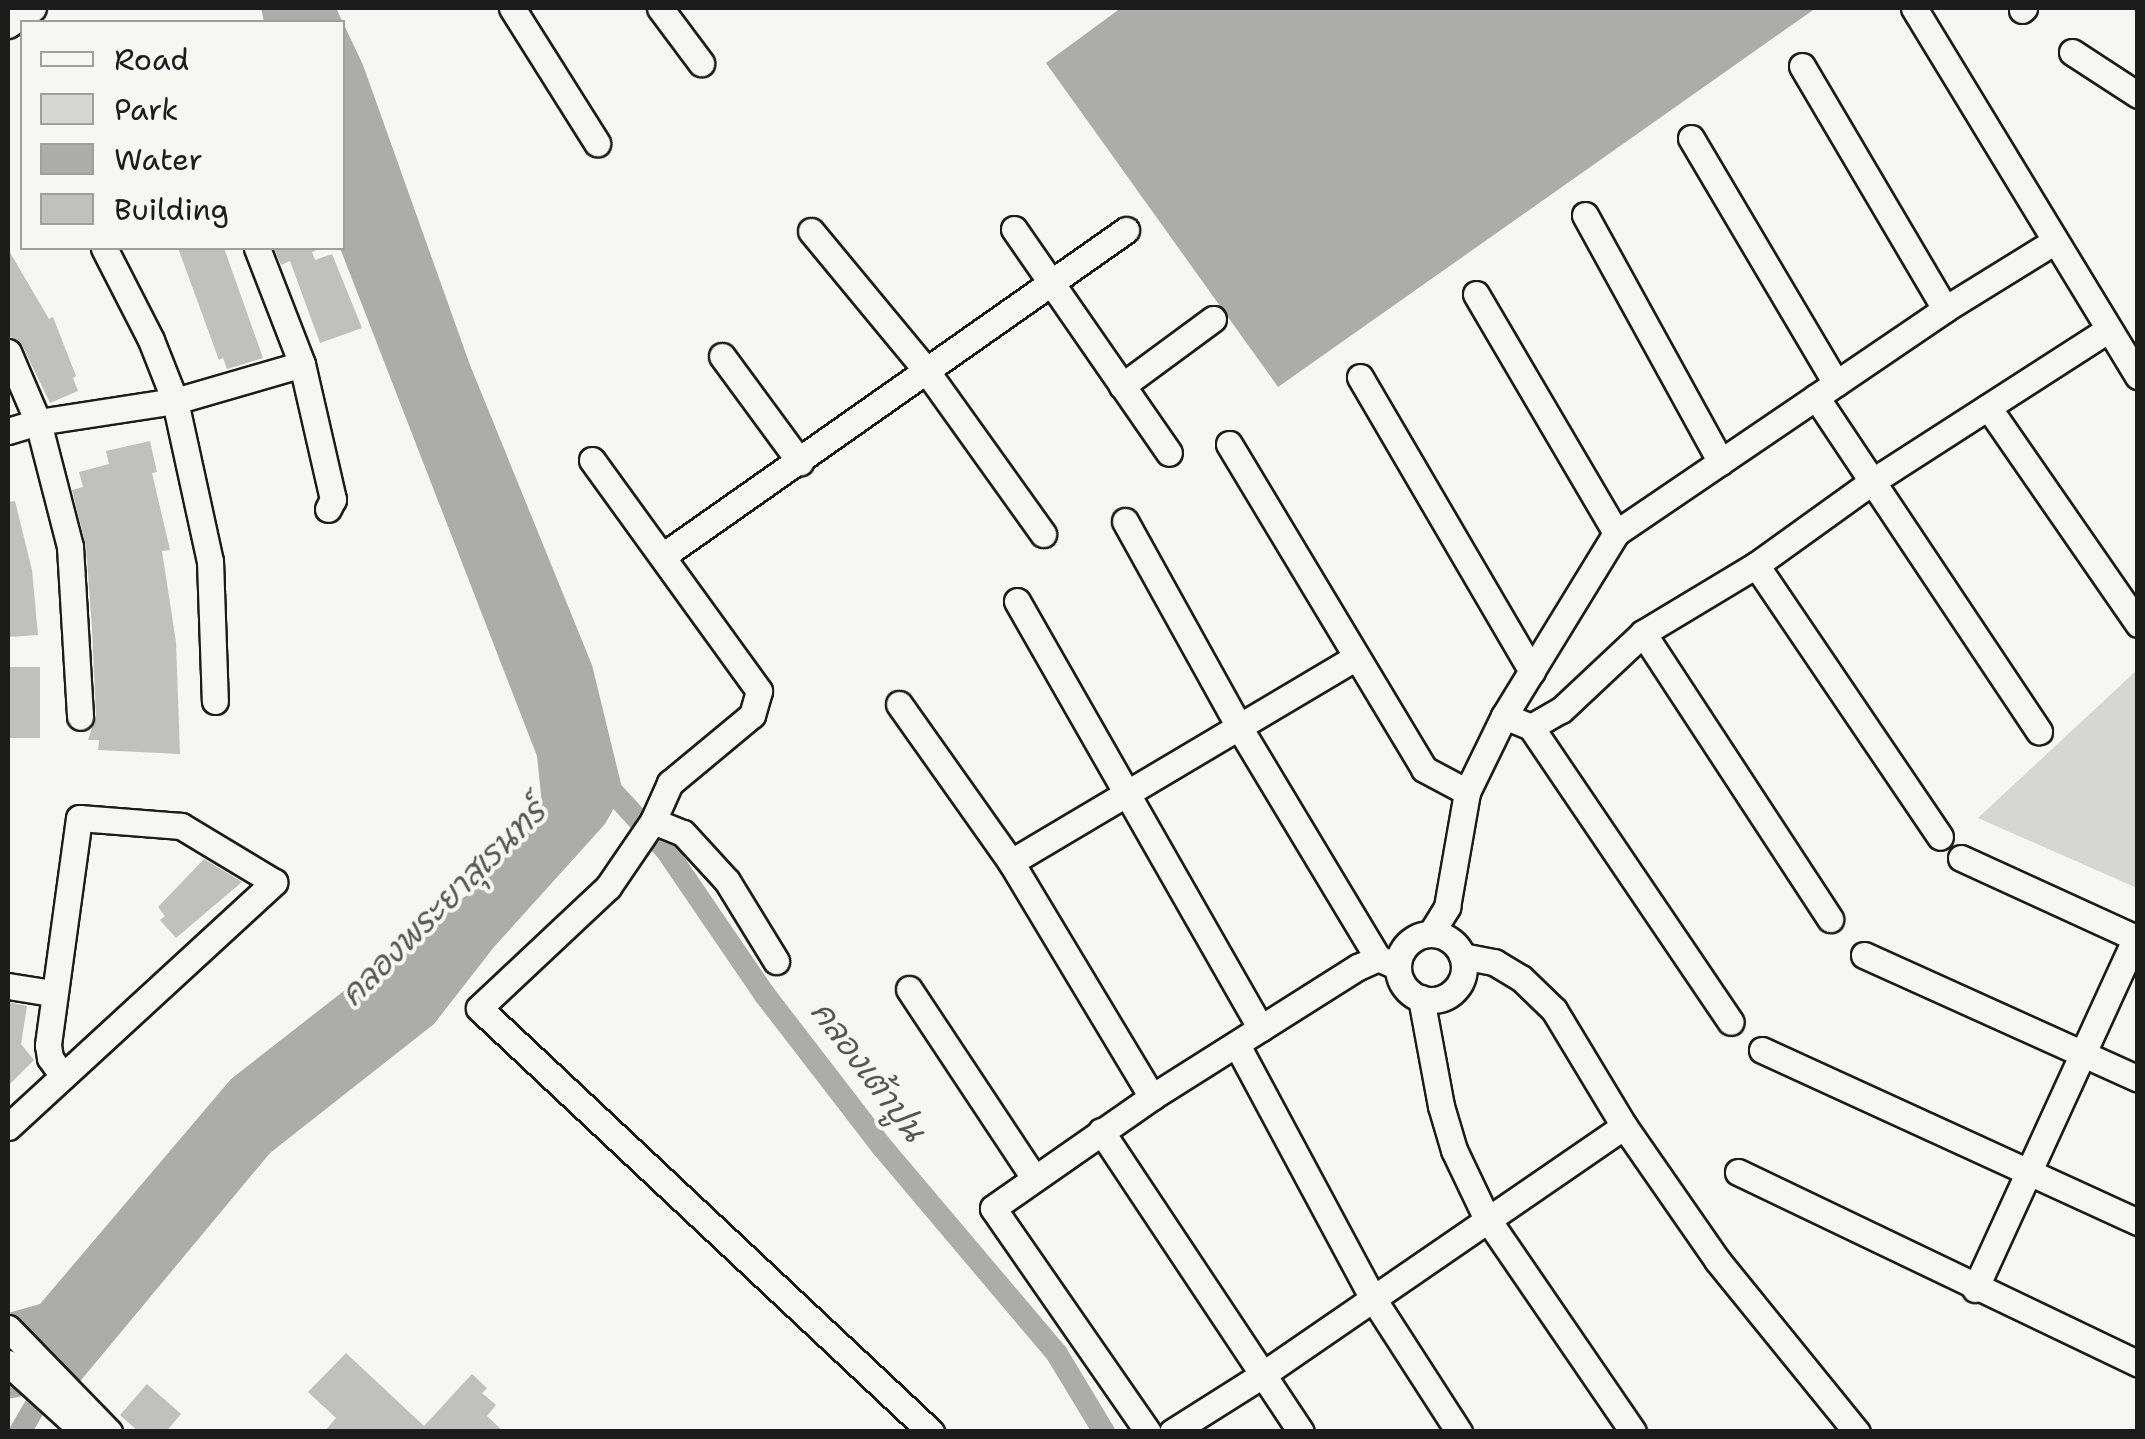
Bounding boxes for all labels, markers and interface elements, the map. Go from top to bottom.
legend [20,20,345,250]
text: Road [114,39,189,80]
text: Park [114,89,178,130]
text: Water [114,139,203,180]
text: Building [114,189,229,230]
water label: คลองพระยาสุเรนทร์ [333,793,553,1013]
water label: คลองเต้าปูน [803,994,933,1148]

